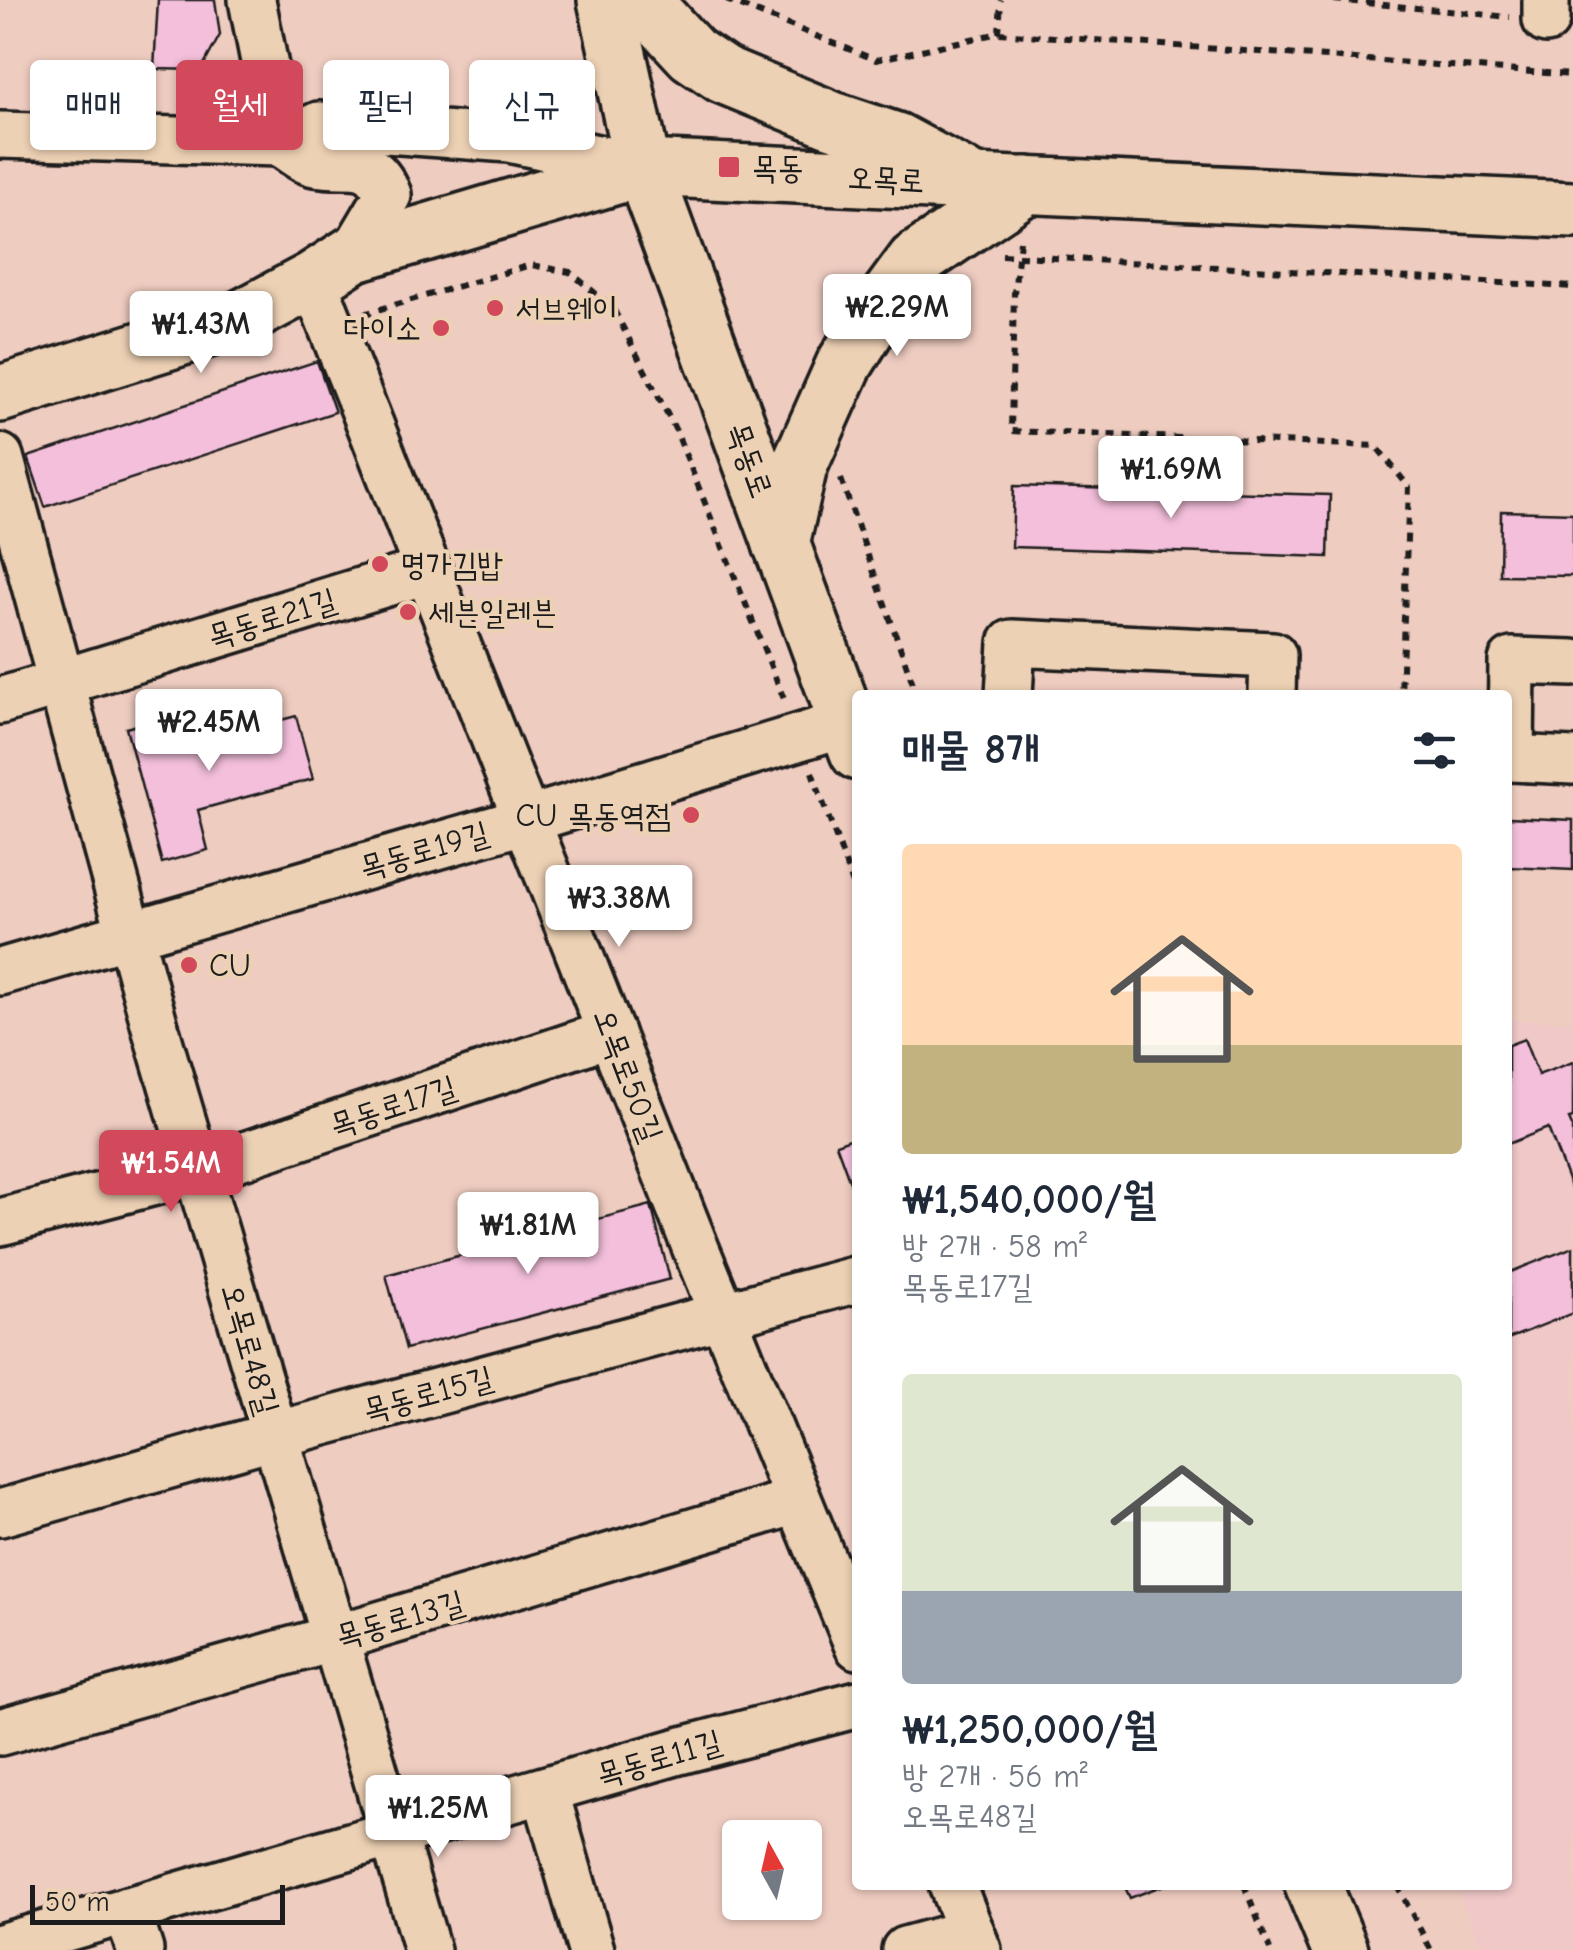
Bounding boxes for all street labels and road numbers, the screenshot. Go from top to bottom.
street label: 오목로 [846,159,926,199]
street label: 목동로 [719,417,781,503]
street label: 목동로21길 [203,581,341,655]
street label: 목동로19길 [355,814,493,886]
street label: 오목로50길 [586,1003,670,1147]
street label: 목동로17길 [325,1068,461,1144]
street label: 오목로48길 [214,1279,286,1419]
street label: 목동로15길 [359,1359,497,1429]
street label: 목동로13길 [332,1583,468,1655]
street label: 목동로11길 [592,1723,726,1793]

